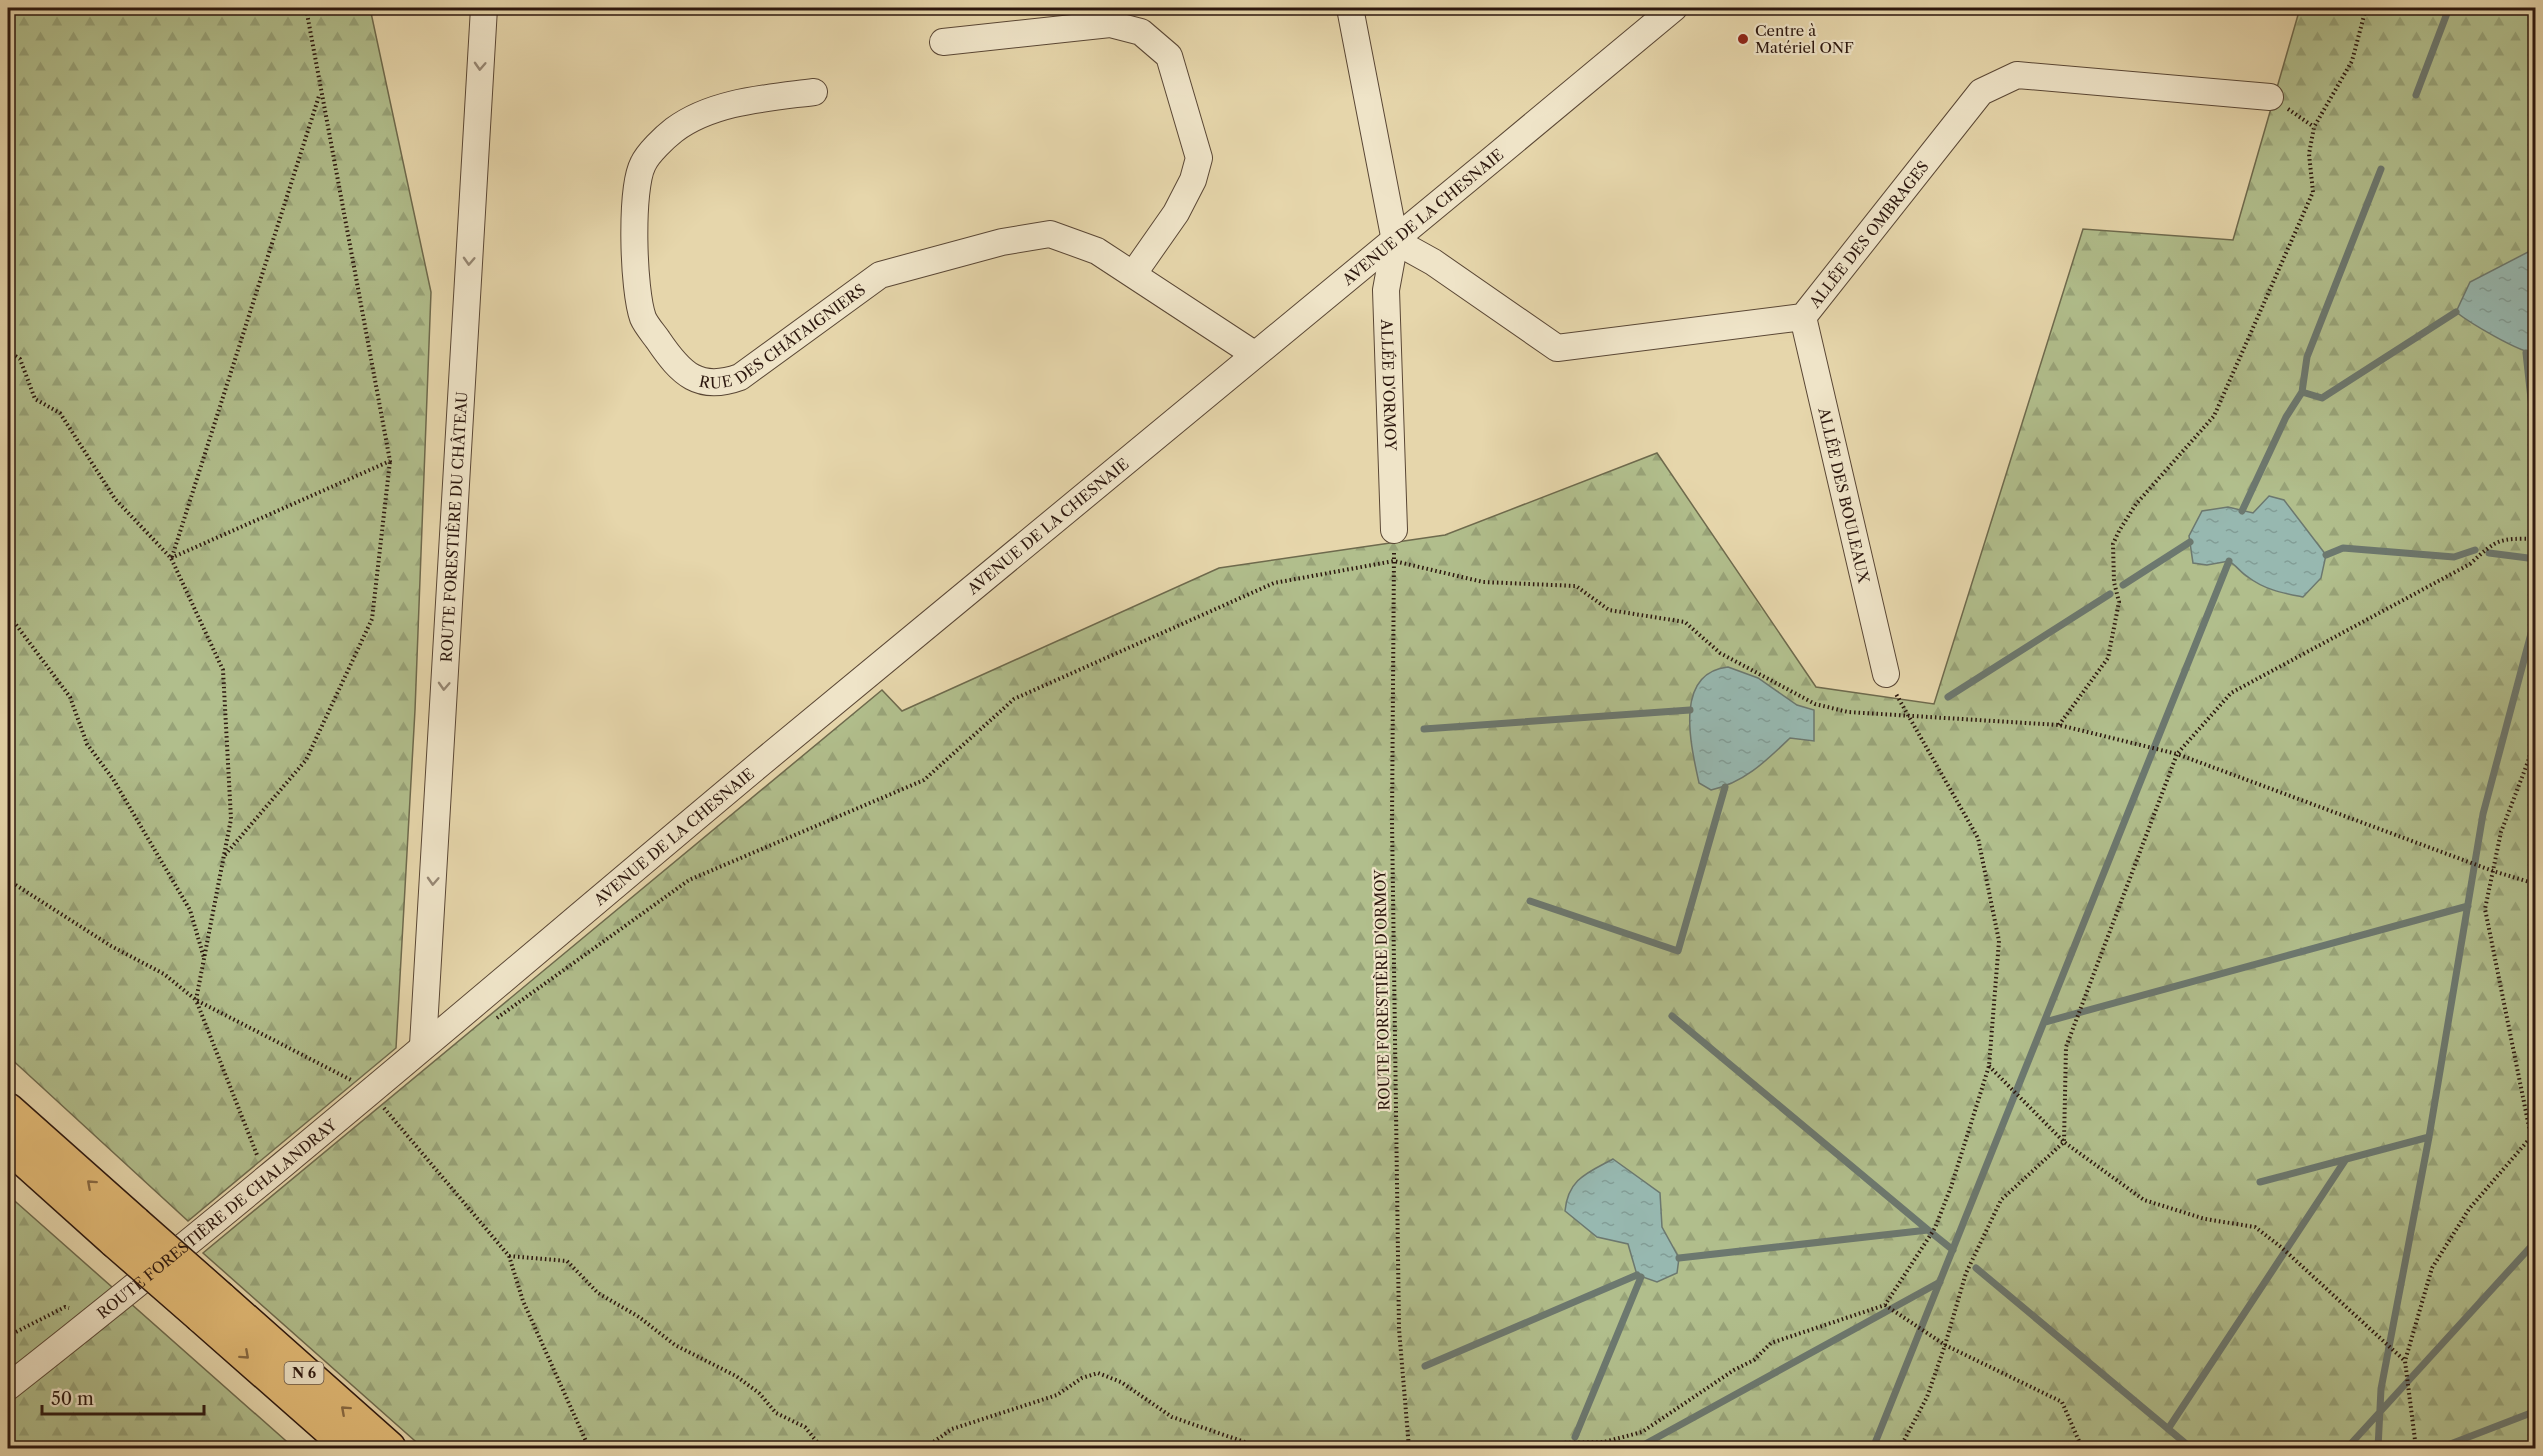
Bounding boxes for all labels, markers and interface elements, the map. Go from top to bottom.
place label: Centre à Matériel ONF [1755,21,1854,57]
marker: Centre à Matériel ONF [1736,32,1750,46]
one-way arrow [474,61,487,70]
street label: AVENUE DE LA CHESNAIE [1337,145,1507,289]
street label: ALLÉE DES OMBRAGES [1804,157,1932,312]
one-way arrow [463,256,476,265]
street label: RUE DES CHÂTAIGNIERS [698,280,869,392]
street label: ALLÉE D'ORMOY [1377,318,1401,451]
street label: ROUTE FORESTIÈRE DU CHÂTEAU [436,391,471,663]
street label: ALLÉE DES BOULEAUX [1815,405,1874,585]
street label: AVENUE DE LA CHESNAIE [962,454,1132,598]
one-way arrow [438,681,451,690]
street label: AVENUE DE LA CHESNAIE [589,764,758,910]
street label: ROUTE FORESTIÈRE D'ORMOY [1370,869,1394,1111]
one-way arrow [427,876,440,885]
street label: ROUTE FORESTIÈRE DE CHALANDRAY [93,1115,340,1322]
one-way arrow [87,1180,98,1191]
one-way arrow [238,1348,249,1359]
road number: N 6 [284,1362,324,1384]
scale bar [42,1378,204,1416]
text: 50 m [51,1388,94,1410]
one-way arrow [341,1406,352,1417]

